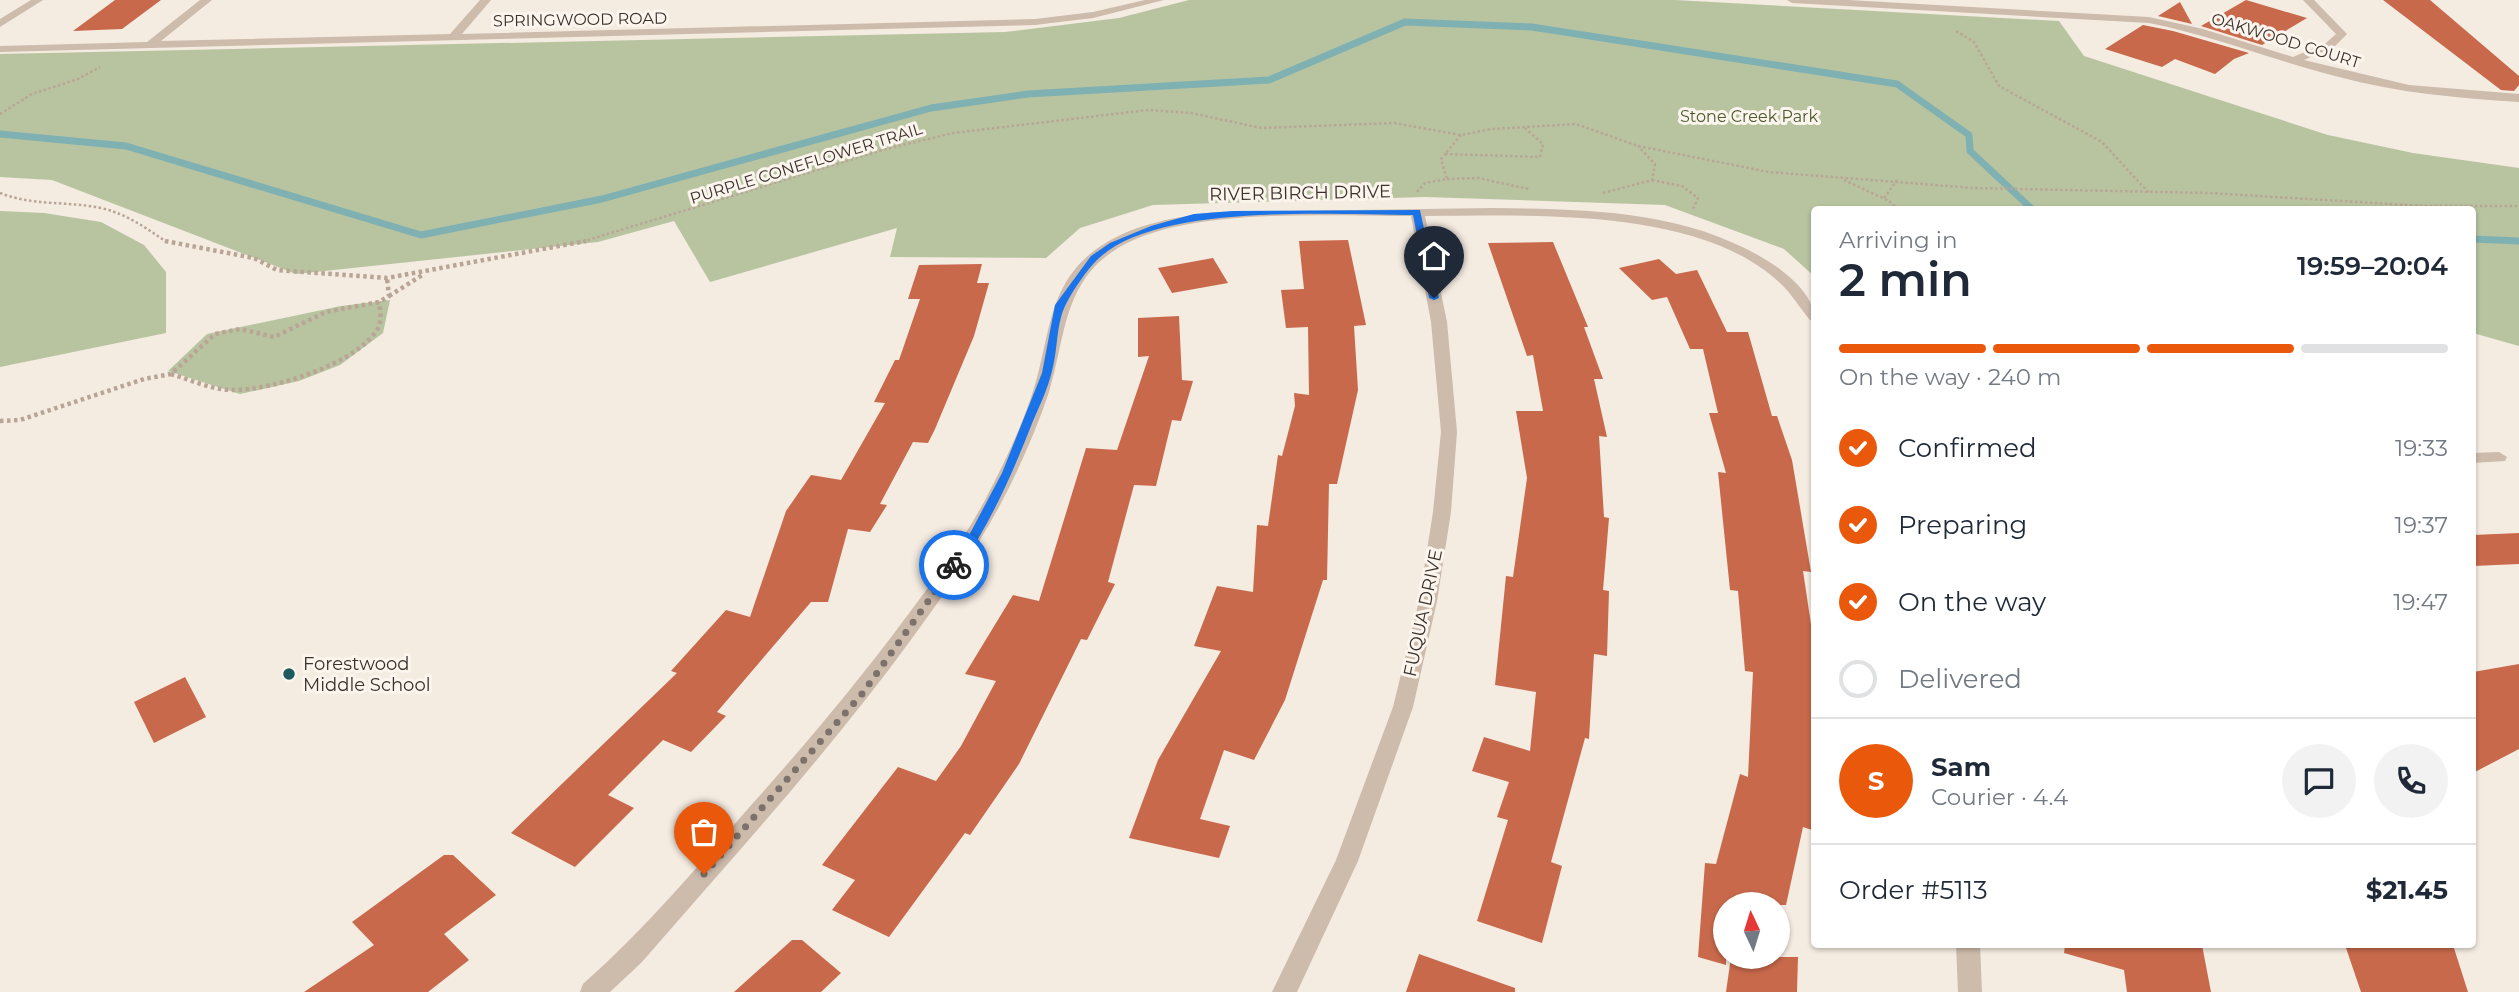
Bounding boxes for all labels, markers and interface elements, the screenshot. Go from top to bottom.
street label: SPRINGWOOD ROAD [493,8,667,31]
street label: OAKWOOD COURT [2209,9,2363,72]
park label: Stone Creek Park [1680,107,1818,126]
street label: PURPLE CONEFLOWER TRAIL [688,119,925,208]
street label: RIVER BIRCH DRIVE [1209,180,1391,206]
pin [1404,226,1464,298]
text: Arriving in [1839,226,1958,254]
icon: home [1415,237,1453,275]
text: 19:59–20:04 [2297,250,2448,282]
text: 2 min [1839,251,1972,308]
text: On the way · 240 m [1839,363,2061,391]
icon: check [1839,429,1877,467]
text: Confirmed [1898,432,2037,464]
text: 19:33 [2395,434,2448,462]
icon: check [1839,506,1877,544]
text: Preparing [1898,509,2027,541]
text: 19:37 [2395,511,2448,539]
courier [919,530,989,600]
icon: bike [935,546,973,584]
street label: FUQUA DRIVE [1399,547,1447,679]
icon: check [1839,583,1877,621]
text: On the way [1898,586,2046,618]
text: 19:47 [2393,588,2448,616]
place label: Forestwood Middle School [303,653,431,696]
text: Delivered [1898,663,2022,695]
marker: Forestwood Middle School [281,666,297,682]
button: chat [2282,744,2356,818]
button: phone [2374,744,2448,818]
text: Sam [1931,751,1991,783]
text: S [1868,765,1884,797]
text: Courier · 4.4 [1931,783,2068,811]
pin [674,802,734,874]
icon: bag [685,813,723,851]
text: Order #5113 [1839,874,1988,906]
text: $21.45 [2366,874,2448,906]
north arrow [1713,892,1790,970]
map controls [1713,892,1790,969]

